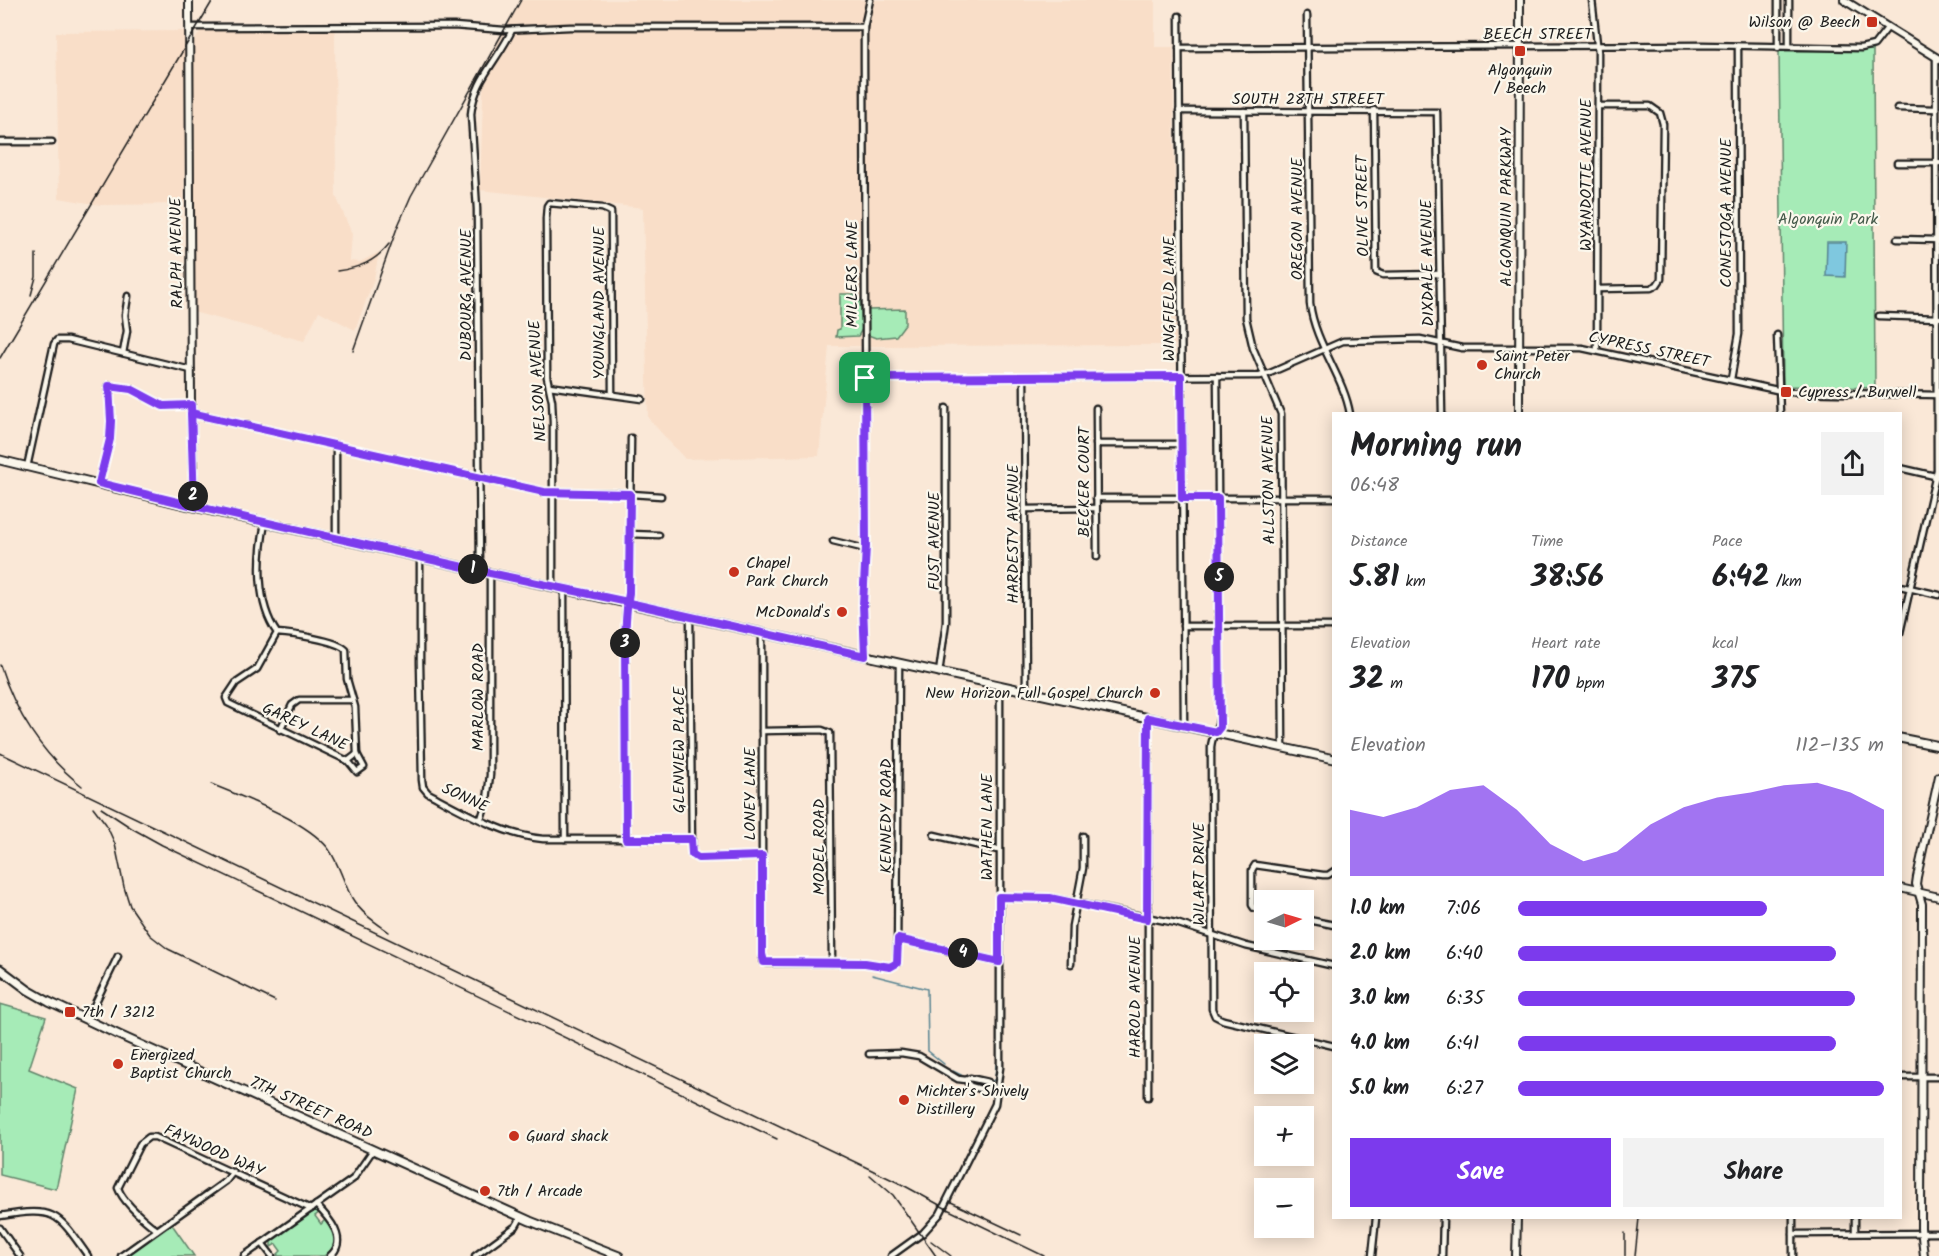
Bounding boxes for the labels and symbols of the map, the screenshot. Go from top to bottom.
place label: Wilson @ Beech [1749,10,1860,35]
marker: Wilson @ Beech [1865,15,1879,29]
street label: BEECH STREET [1483,22,1594,47]
marker: Algonquin / Beech [1513,44,1527,58]
place label: Algonquin / Beech [1488,58,1552,101]
street label: SOUTH 28TH STREET [1232,87,1385,112]
street label: WYANDOTTE AVENUE [1574,98,1599,251]
street label: ALGONQUIN PARKWAY [1494,126,1519,287]
street label: CONESTOGA AVENUE [1714,137,1739,288]
street label: OLIVE STREET [1350,154,1376,257]
street label: OREGON AVENUE [1285,157,1310,280]
street label: RALPH AVENUE [164,197,190,309]
street label: DIXDALE AVENUE [1414,199,1442,327]
park label: Algonquin Park [1778,207,1879,232]
street label: MILLERS LANE [840,220,865,328]
street label: YOUNGLAND AVENUE [587,226,612,379]
street label: DUBOURG AVENUE [454,228,479,361]
street label: WINGFIELD LANE [1157,236,1182,361]
street label: NELSON AVENUE [522,319,554,442]
street label: CYPRESS STREET [1586,325,1713,375]
place label: Saint Peter Church [1494,344,1571,387]
pin [839,352,890,403]
marker: Saint Peter Church [1475,358,1489,372]
place label: Cypress / Burwell [1798,380,1916,405]
marker: Cypress / Burwell [1779,385,1793,399]
street label: ALLSTON AVENUE [1255,415,1283,545]
street label: BECKER COURT [1072,425,1097,537]
street label: HARDESTY AVENUE [1001,464,1026,604]
pin: 2 [178,481,208,511]
street label: FUST AVENUE [922,491,947,590]
place label: Chapel Park Church [746,551,828,594]
pin: 1 [458,554,488,584]
pin: 5 [1204,562,1234,592]
marker: Chapel Park Church [727,565,741,579]
place label: McDonald's [756,600,830,625]
marker: McDonald's [835,605,849,619]
pin: 3 [610,628,640,658]
street label: MARLOW ROAD [466,643,491,751]
place label: New Horizon Full Gospel Church [925,681,1143,706]
street label: GLENVIEW PLACE [667,686,692,813]
marker: New Horizon Full Gospel Church [1148,686,1162,700]
street label: GAREY LANE [258,696,353,758]
street label: LONEY LANE [738,747,763,841]
street label: KENNEDY ROAD [874,759,899,873]
street label: WATHEN LANE [975,773,1000,880]
street label: SONNE [437,776,493,820]
street label: MODEL ROAD [807,799,832,895]
street label: WILART DRIVE [1187,822,1212,925]
north arrow [1254,890,1314,950]
street label: HAROLD AVENUE [1123,935,1148,1058]
pin: 4 [948,938,978,968]
place label: 7th / 3212 [82,1000,155,1025]
marker: 7th / 3212 [63,1005,77,1019]
place label: Energized Baptist Church [130,1043,232,1086]
marker: Energized Baptist Church [111,1057,125,1071]
street label: 7TH STREET ROAD [245,1070,377,1146]
place label: Michter's Shively Distillery [916,1079,1029,1122]
marker: Michter's Shively Distillery [897,1093,911,1107]
street label: FAYWOOD WAY [160,1118,269,1185]
place label: Guard shack [526,1124,609,1149]
marker: Guard shack [507,1129,521,1143]
place label: 7th / Arcade [497,1179,582,1204]
marker: 7th / Arcade [478,1184,492,1198]

